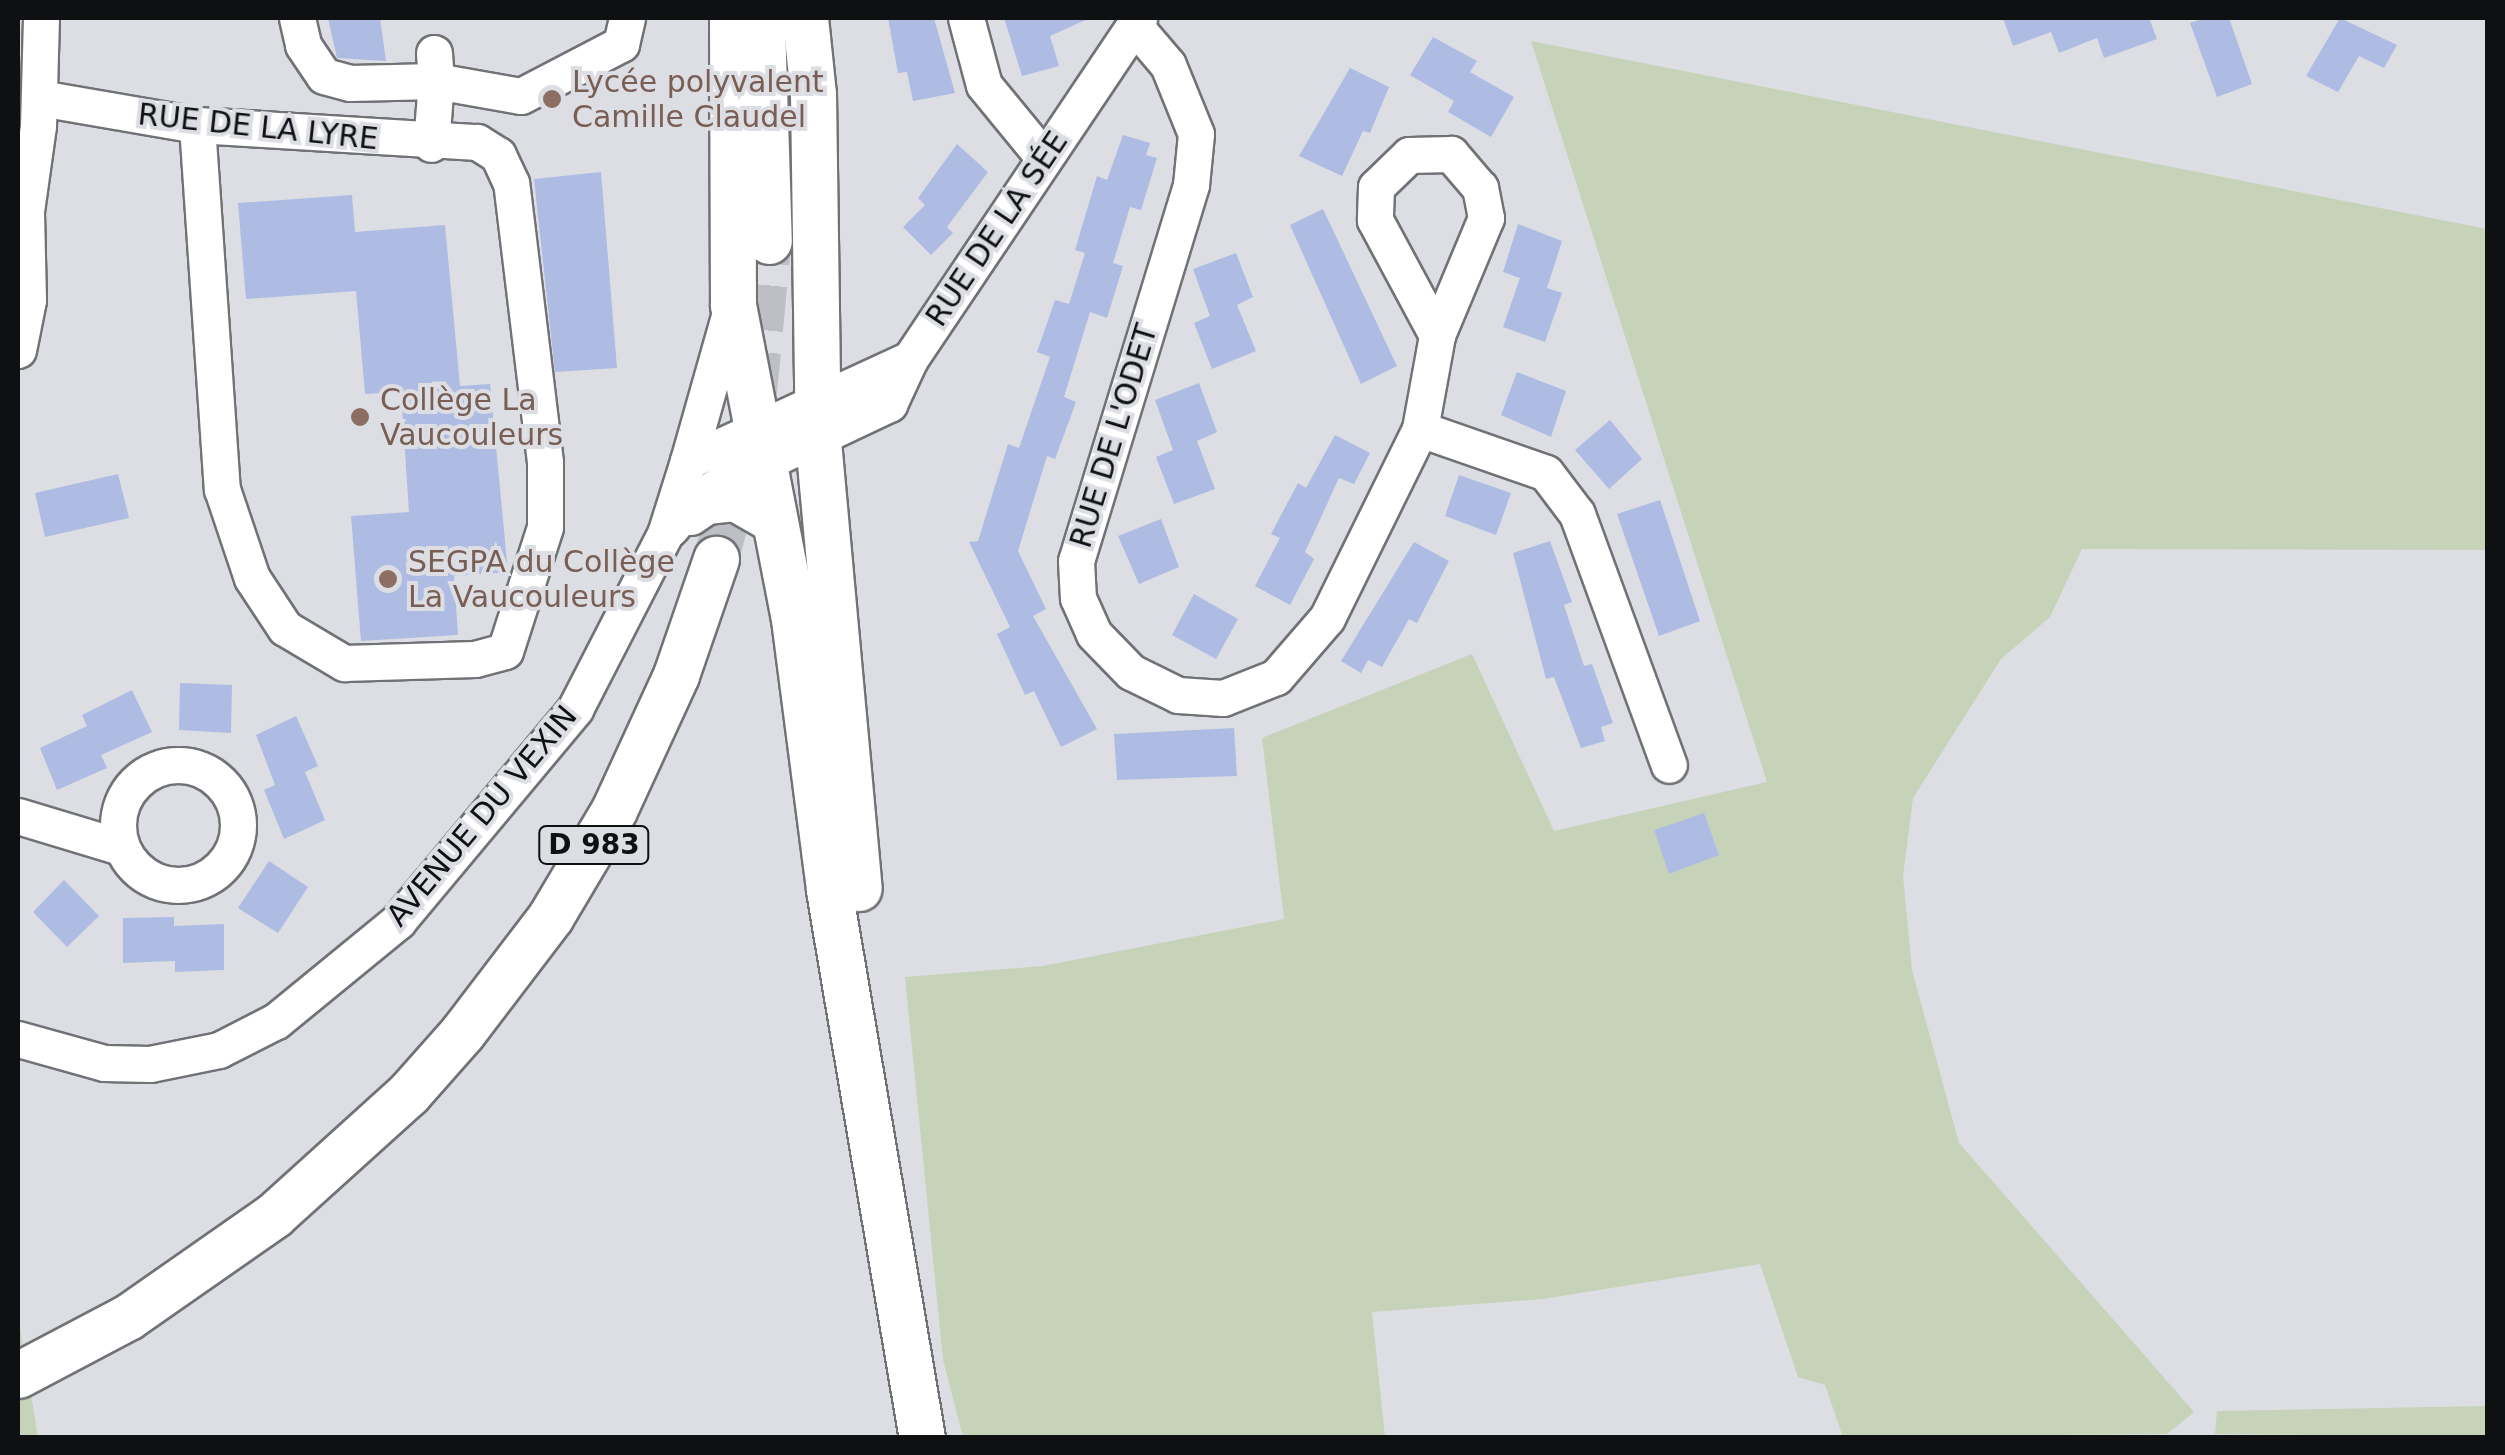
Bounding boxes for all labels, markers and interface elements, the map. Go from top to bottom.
place label: Lycée polyvalent Camille Claudel [572,64,824,134]
marker: Lycée polyvalent Camille Claudel [541,88,563,110]
street label: RUE DE LA LYRE [136,96,380,158]
street label: RUE DE LA SÉE [919,125,1075,333]
street label: RUE DE L'ODET [1063,320,1165,552]
place label: Collège La Vaucouleurs [380,382,563,452]
marker: Collège La Vaucouleurs [349,406,371,428]
place label: SEGPA du Collège La Vaucouleurs [408,544,675,614]
marker: SEGPA du Collège La Vaucouleurs [377,568,399,590]
street label: AVENUE DU VEXIN [379,698,585,934]
road number: D 983 [536,822,652,868]

